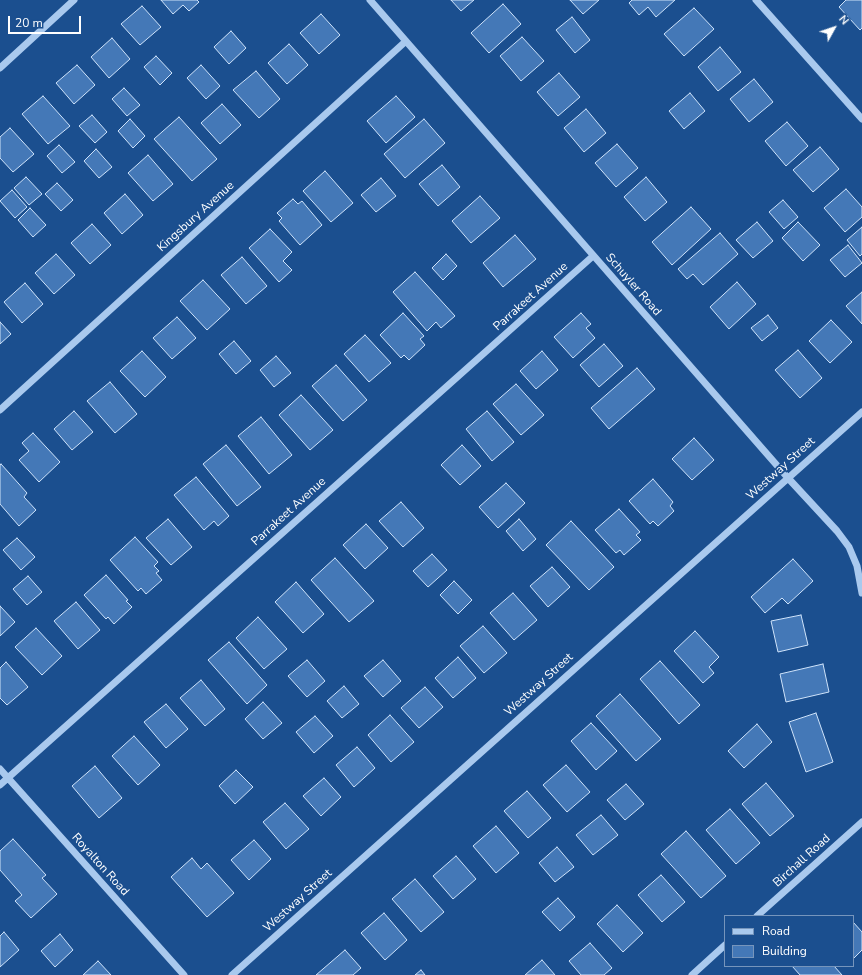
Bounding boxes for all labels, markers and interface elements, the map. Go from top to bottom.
scale bar [10,8,83,34]
north arrow [814,8,854,48]
text: N [835,12,852,28]
text: 20 m [15,15,43,31]
street label: Kingsbury Avenue [155,179,237,255]
street label: Schuyler Road [602,251,664,319]
street label: Parrakeet Avenue [491,260,571,334]
street label: Westway Street [744,434,818,504]
street label: Parrakeet Avenue [249,475,329,549]
street label: Westway Street [502,650,576,720]
street label: Royalton Road [68,831,132,899]
street label: Birchall Road [770,832,834,890]
street label: Westway Street [261,866,335,936]
legend [724,915,854,967]
text: Road [762,923,790,939]
text: Building [762,943,807,959]

